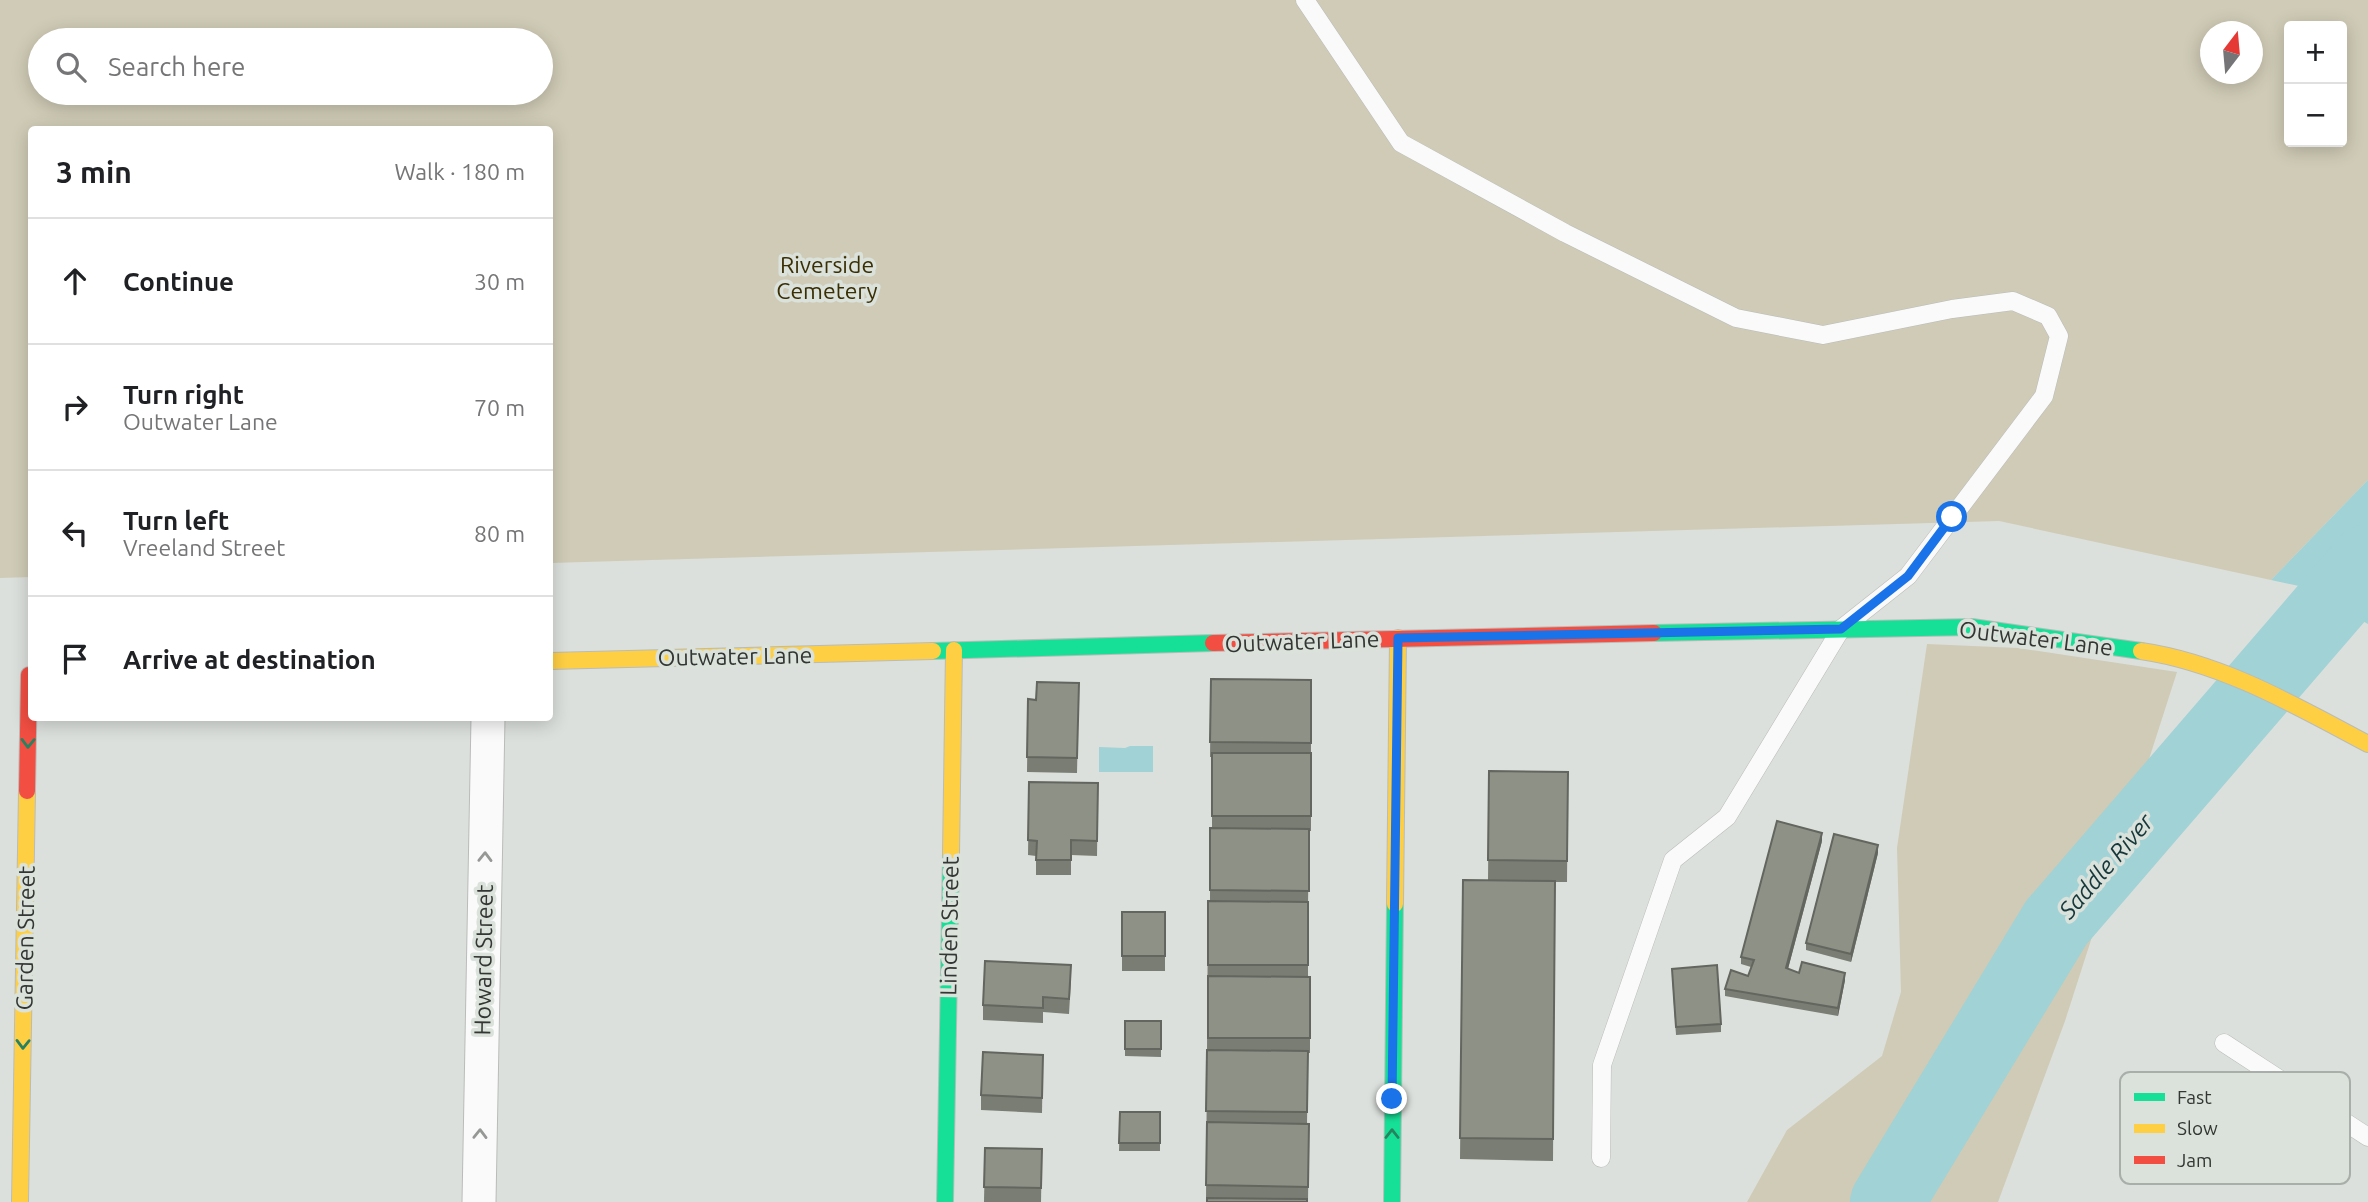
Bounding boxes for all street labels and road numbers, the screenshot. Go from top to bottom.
street label: Outwater Lane [1958,616,2114,660]
street label: Outwater Lane [1224,626,1380,656]
street label: Outwater Lane [657,642,813,670]
street label: Linden Street [935,856,963,996]
street label: Garden Street [11,866,39,1010]
street label: Howard Street [469,884,497,1036]

